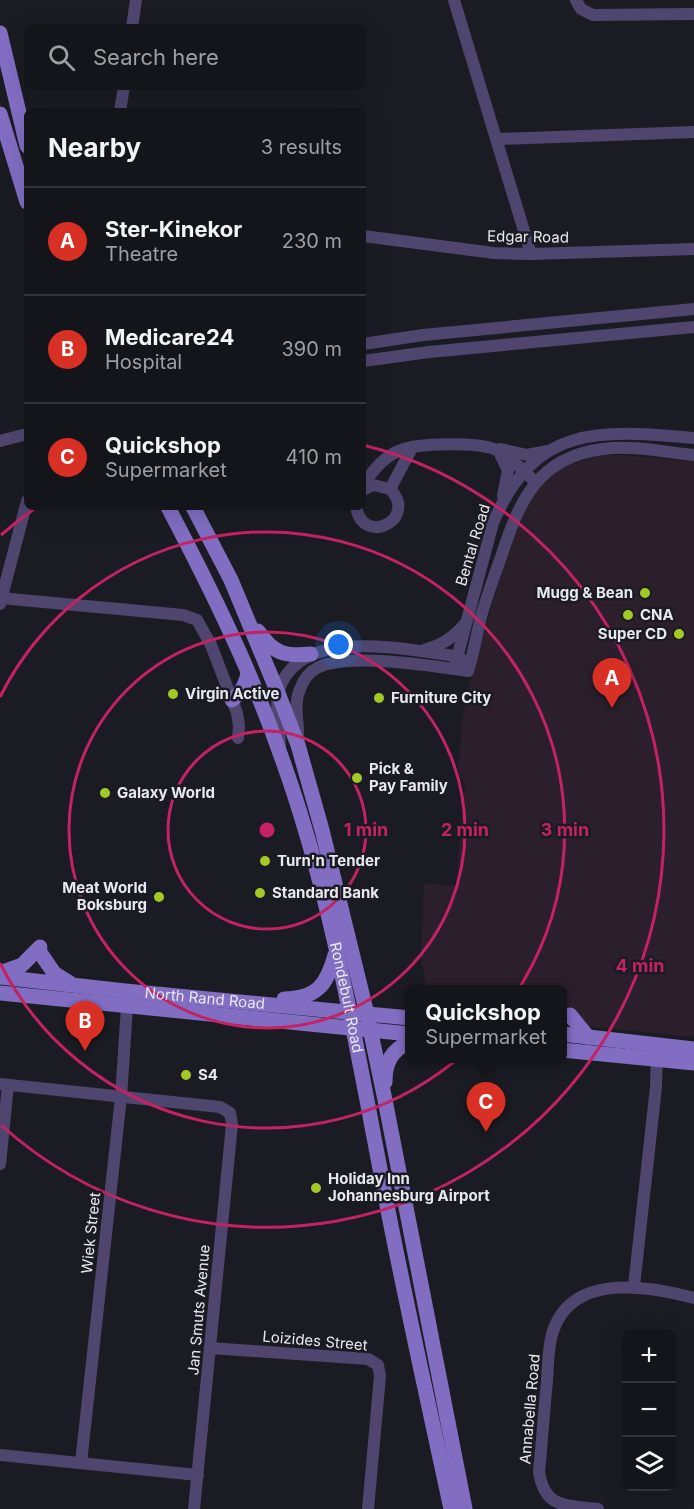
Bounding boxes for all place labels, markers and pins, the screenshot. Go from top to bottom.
place label: Mugg & Bean [536,583,633,602]
marker: Mugg & Bean [638,586,652,600]
place label: CNA [640,605,674,624]
marker: CNA [621,608,635,622]
place label: Super CD [598,624,667,643]
marker: Super CD [672,627,686,641]
pin: A [592,658,632,708]
place label: Virgin Active [185,684,279,703]
marker: Virgin Active [166,687,180,701]
place label: Furniture City [391,688,491,707]
marker: Furniture City [372,691,386,705]
place label: Pick & Pay Family [369,759,448,795]
marker: Pick & Pay Family [350,771,364,785]
place label: Galaxy World [117,783,215,802]
marker: Galaxy World [98,786,112,800]
centre of rings [257,820,277,840]
place label: Turn'n Tender [277,851,380,870]
marker: Turn'n Tender [258,854,272,868]
place label: Meat World Boksburg [62,878,147,914]
place label: Standard Bank [272,883,379,902]
marker: Standard Bank [253,886,267,900]
marker: Meat World Boksburg [152,890,166,904]
pin: B [66,1002,104,1051]
place label: S4 [198,1065,218,1084]
marker: S4 [179,1068,193,1082]
pin: C [466,1082,506,1132]
place label: Holiday Inn Johannesburg Airport [328,1169,490,1205]
marker: Holiday Inn Johannesburg Airport [309,1181,323,1195]

